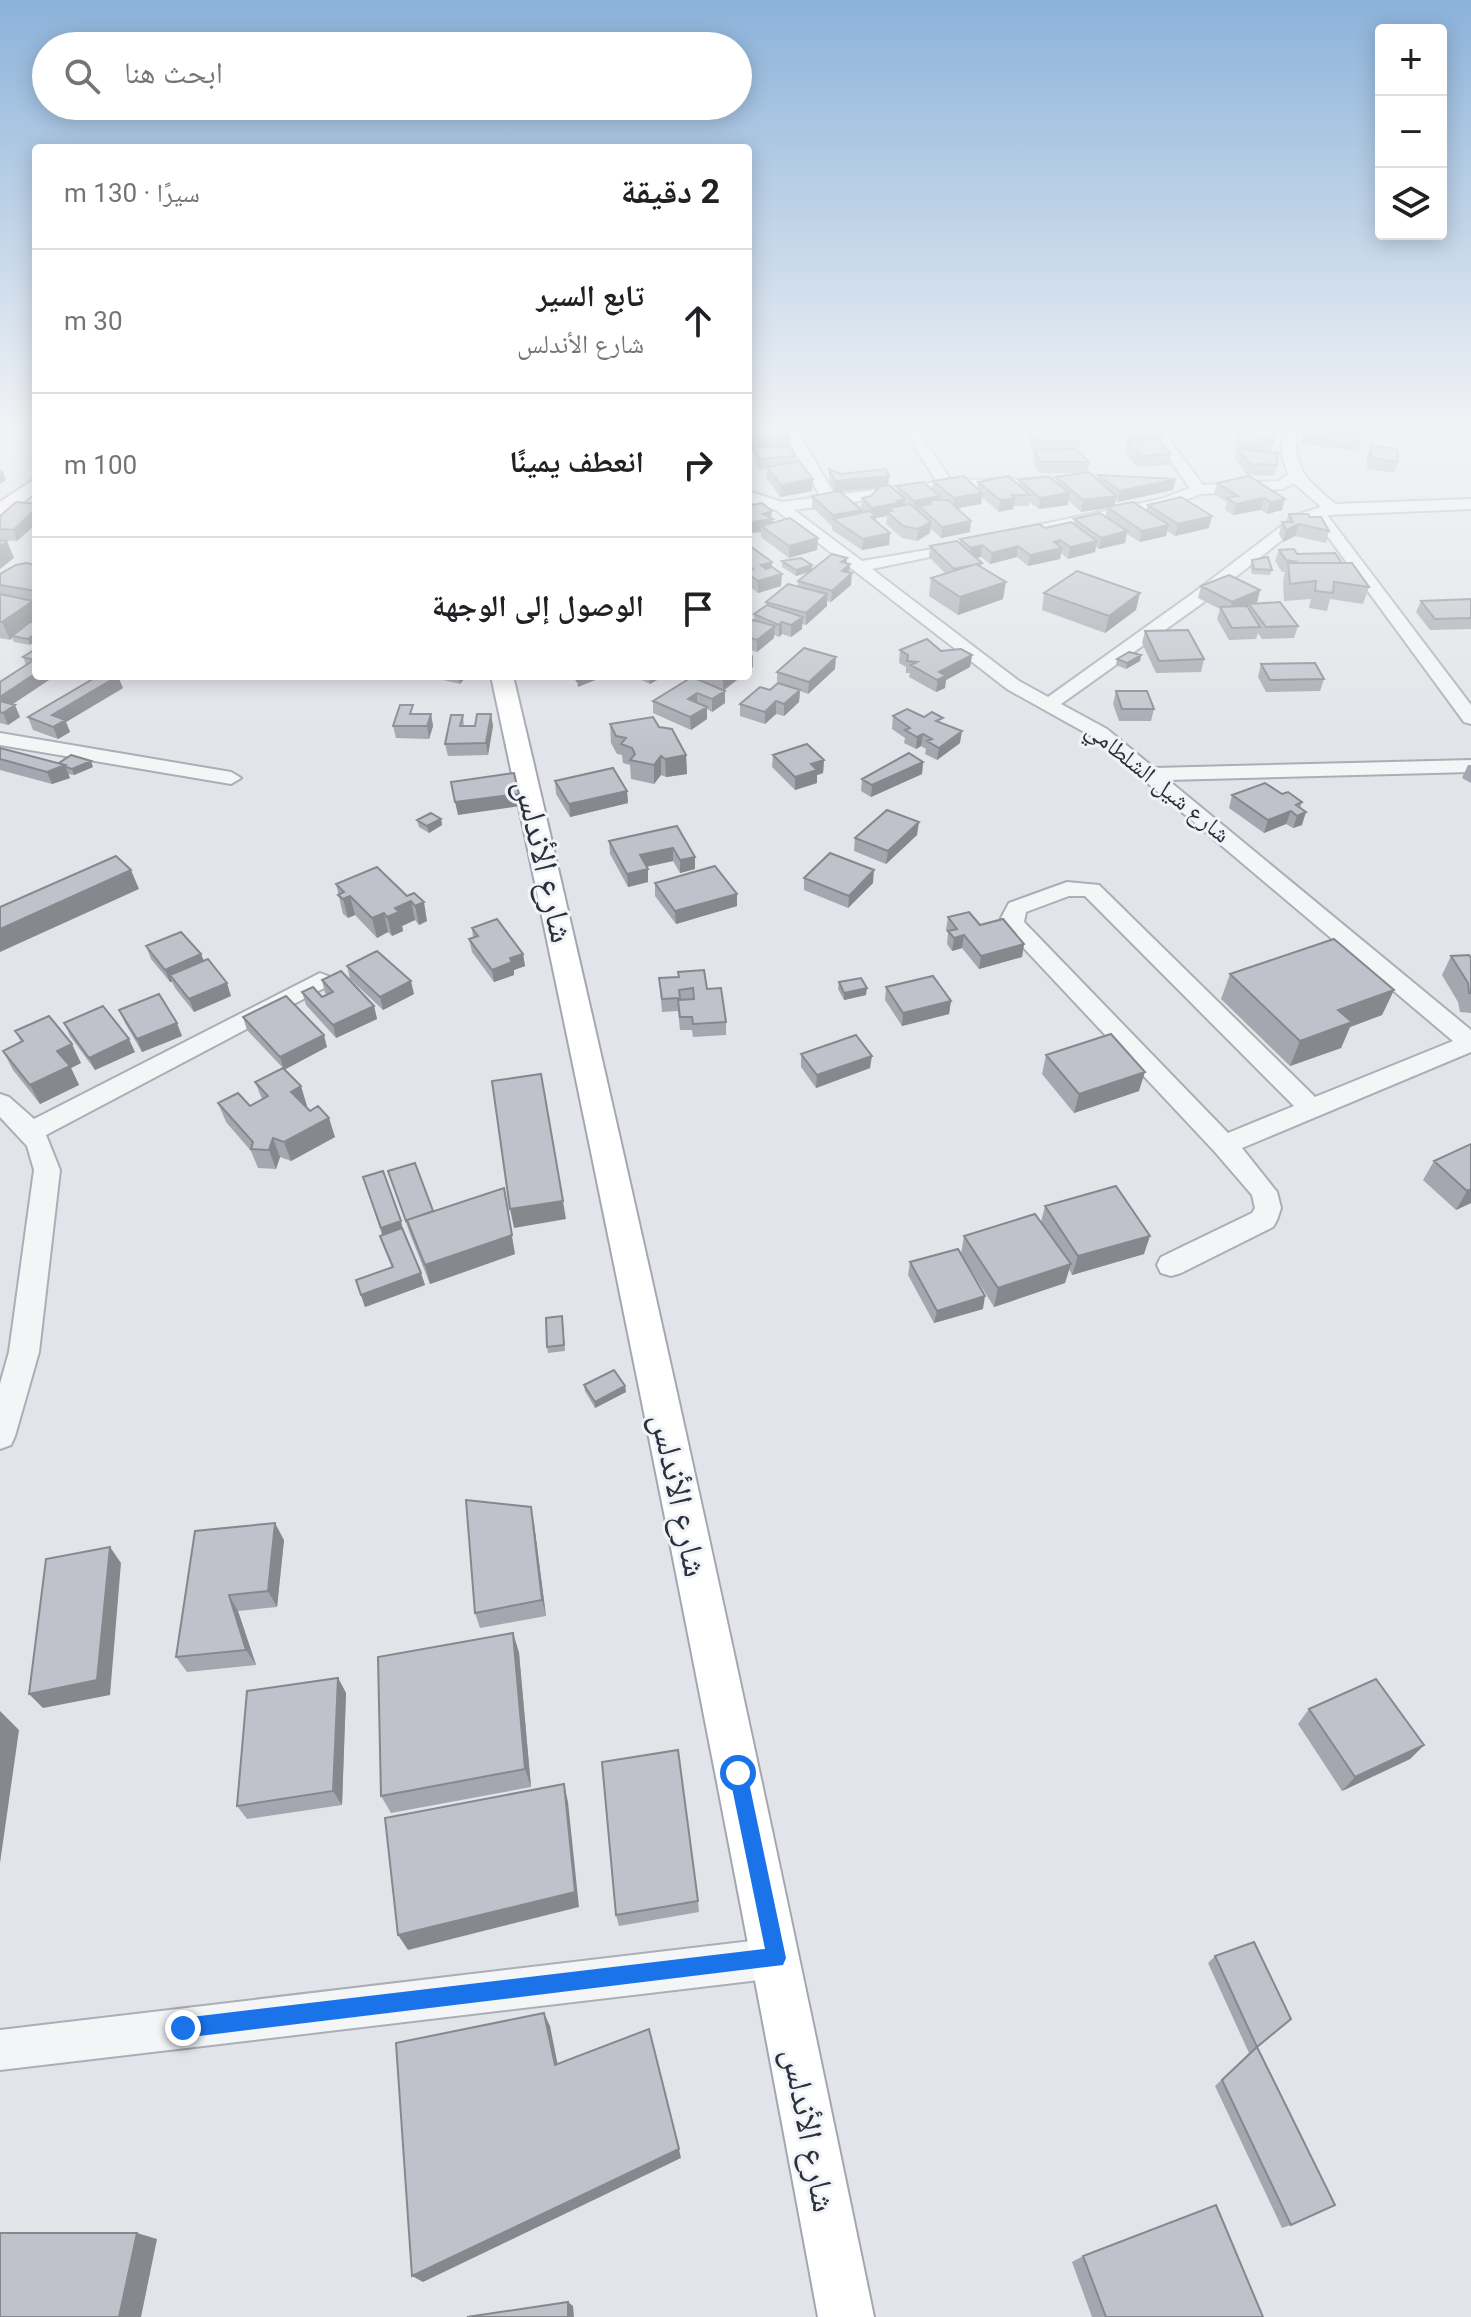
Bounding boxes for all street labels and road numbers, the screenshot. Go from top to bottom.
street label: شارع شيل الشلطامي [1077,715,1236,853]
street label: شارع الأندلس [505,776,583,947]
street label: شارع الأندلس [641,1410,717,1581]
street label: شارع الأندلس [773,2045,845,2216]

